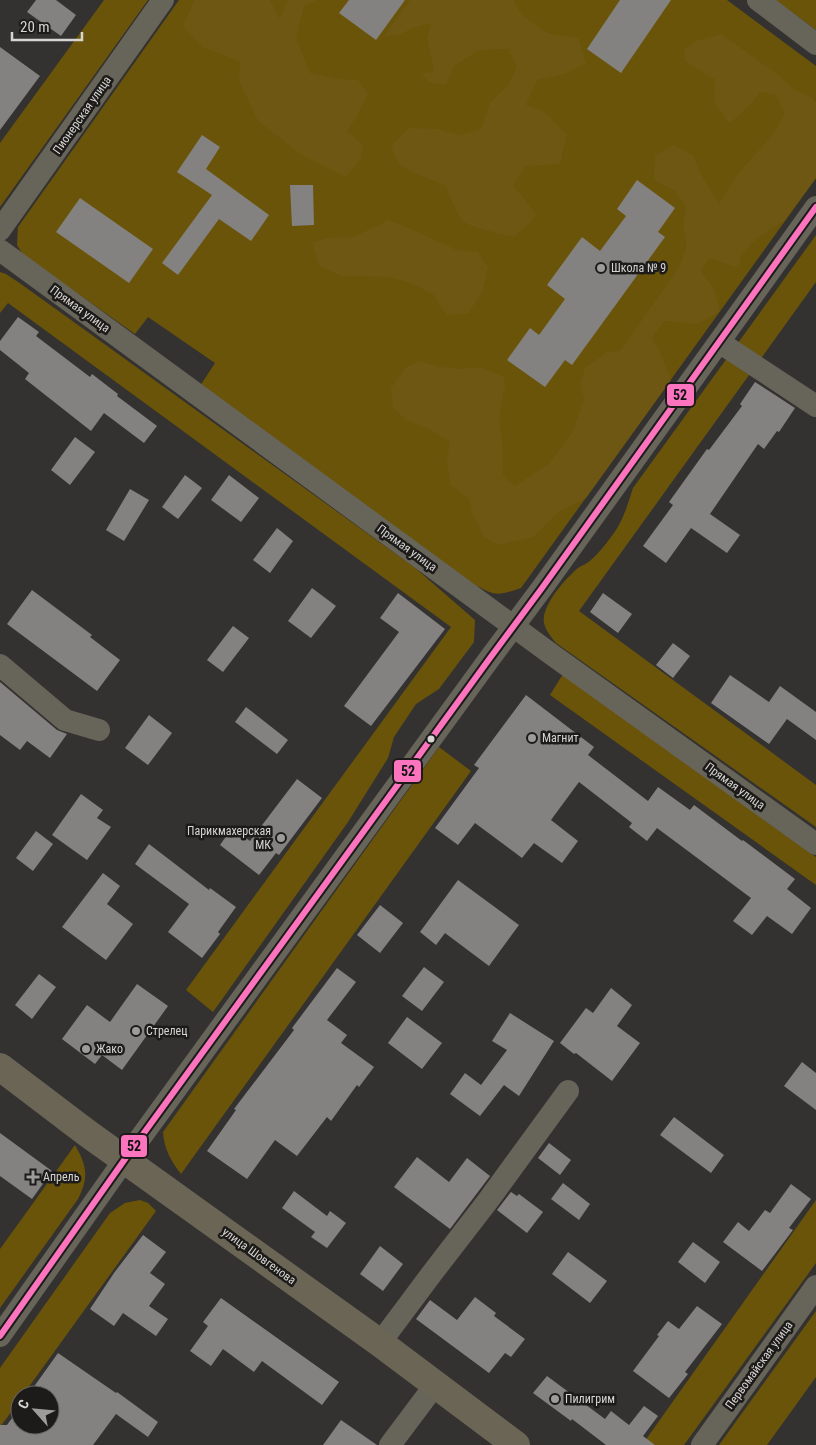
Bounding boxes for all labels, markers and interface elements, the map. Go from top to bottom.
scale bar [12,10,82,42]
text: 20 m [20,18,50,36]
street label: Пионерская улица [50,73,114,157]
place label: Школа № 9 [611,261,666,275]
marker: Школа № 9 [595,262,607,274]
street label: Прямая улица [47,283,113,335]
line badge: 52 [666,383,695,407]
text: 52 [673,387,687,403]
street label: Прямая улица [374,522,440,574]
place label: Магнит [542,731,579,745]
marker: Магнит [526,732,538,744]
unlabelled marker [426,734,436,744]
line badge: 52 [393,759,422,783]
street label: Прямая улица [702,760,768,812]
text: 52 [401,763,415,779]
place label: Парикмахерская МК [187,824,271,852]
marker: Парикмахерская МК [275,832,287,844]
place label: Стрелец [146,1024,188,1038]
marker: Стрелец [130,1025,142,1037]
place label: Жако [96,1042,123,1056]
marker: Жако [80,1043,92,1055]
line badge: 52 [120,1134,148,1158]
text: 52 [127,1138,141,1154]
place label: Апрель [43,1170,80,1184]
marker: Апрель [27,1171,39,1183]
street label: улица Шовгенова [219,1225,299,1288]
street label: Первомайская улица [722,1318,796,1412]
north arrow [10,1385,60,1435]
place label: Пилигрим [565,1392,615,1406]
marker: Пилигрим [549,1393,561,1405]
text: С [14,1397,32,1411]

